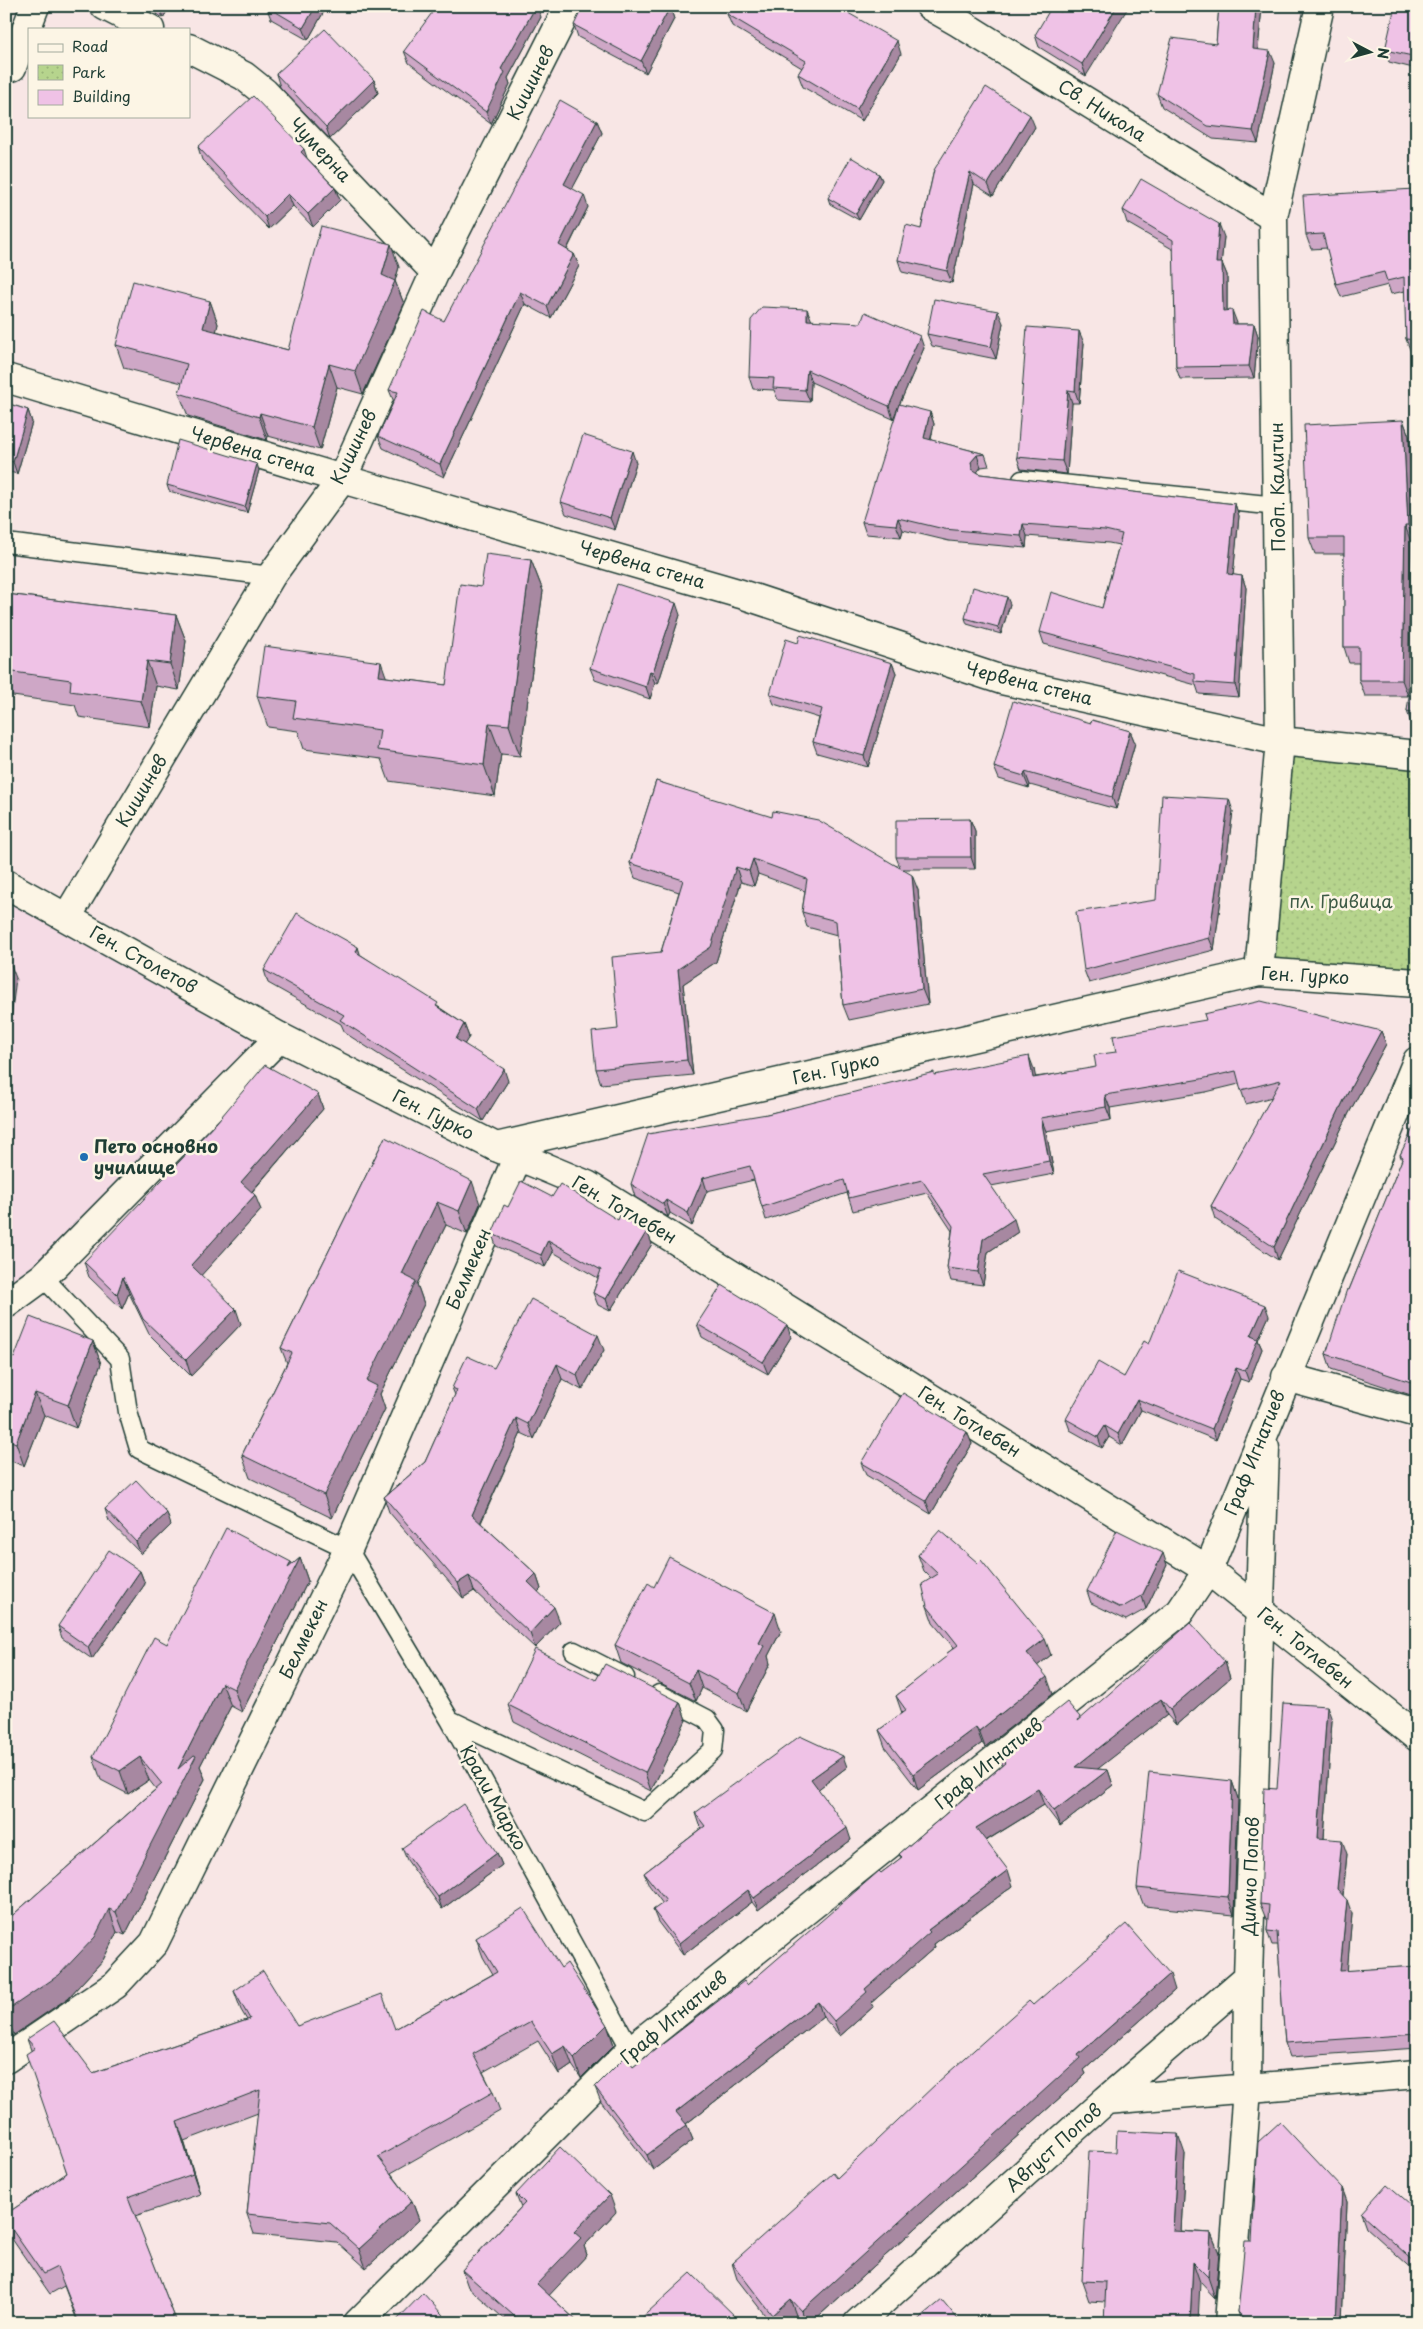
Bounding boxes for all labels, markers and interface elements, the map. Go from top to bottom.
legend [28,28,190,118]
north arrow [1346,28,1396,78]
text: Road [72,34,108,57]
street label: Кишинев [499,40,560,124]
text: N [1372,47,1394,60]
text: Park [72,60,106,83]
street label: Св. Никола [1053,72,1153,148]
text: Building [72,84,131,107]
street label: Чумерна [284,110,359,188]
street label: Кишинев [323,404,382,489]
street label: Червена стена [187,419,320,483]
street label: Подп. Калитин [1262,422,1291,552]
street label: Червена стена [576,533,710,595]
street label: Червена стена [963,654,1097,712]
street label: Кишинев [108,749,173,832]
park label: пл. Гривица [1289,887,1393,914]
street label: Ген. Столетов [85,918,202,999]
street label: Ген. Гурко [1260,959,1350,990]
street label: Ген. Гурко [789,1044,882,1091]
street label: Ген. Гурко [388,1081,479,1146]
place label: Пето основно училище [94,1132,218,1180]
marker: Пето основно училище [78,1151,90,1163]
street label: Ген. Тотлебен [567,1168,682,1250]
street label: Белмекен [438,1223,497,1313]
street label: Ген. Тотлебен [913,1378,1027,1463]
street label: Граф Игнатиев [1216,1386,1291,1519]
street label: Белмекен [272,1594,334,1683]
street label: Ген. Тотлебен [1252,1600,1360,1694]
street label: Граф Игнатиев [928,1711,1048,1815]
street label: Крали Марко [454,1740,534,1855]
street label: Димчо Попов [1234,1816,1265,1937]
street label: Граф Игнатиев [614,1964,733,2070]
street label: Август Попов [999,2096,1107,2198]

